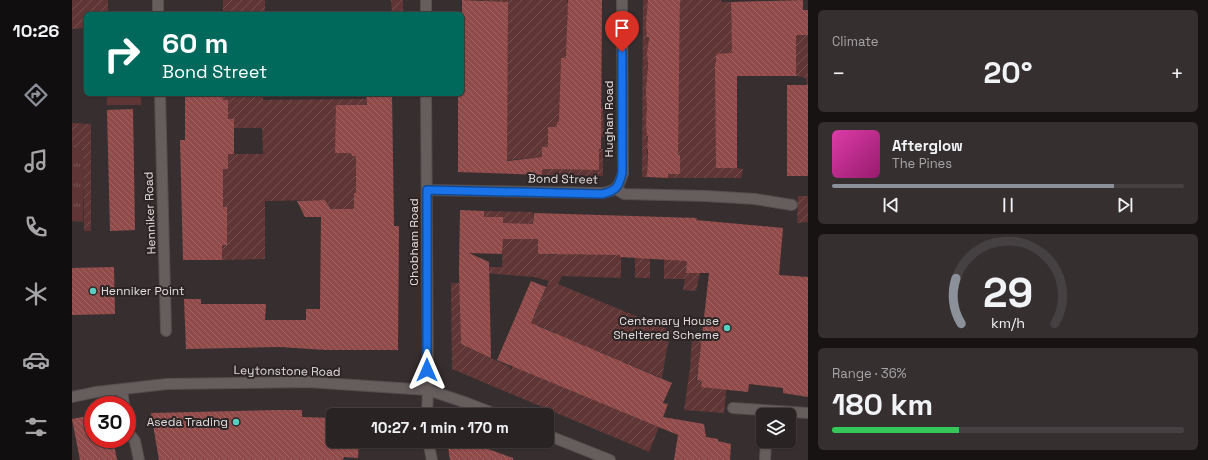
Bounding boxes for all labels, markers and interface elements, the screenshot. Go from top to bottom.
pin [605,11,639,52]
icon: arrive [611,17,633,39]
text: 10:26 [13,19,59,42]
text: 60 m [162,25,228,61]
icon: right [96,28,148,80]
text: Climate [832,33,878,50]
text: 20° [983,53,1033,92]
text: − [832,59,846,87]
text: + [1170,59,1184,87]
text: Bond Street [162,60,267,83]
street label: Hughan Road [601,80,617,158]
icon: directions [22,81,50,109]
text: Afterglow [892,136,963,155]
icon: music [22,147,50,175]
text: The Pines [892,155,952,172]
street label: Bond Street [528,170,598,188]
street label: Henniker Road [141,171,159,255]
icon: previous [880,194,902,216]
icon: pause [997,194,1019,216]
icon: next [1114,194,1136,216]
street label: Chobham Road [406,198,422,286]
icon: phone [22,213,50,241]
text: 29 [983,266,1033,319]
icon: climate [22,280,50,308]
place label: Henniker Point [101,283,185,299]
marker: Henniker Point [88,286,98,296]
place label: Centenary House Sheltered Scheme [613,313,719,343]
text: km/h [991,314,1025,332]
marker: Centenary House Sheltered Scheme [722,323,732,333]
icon: car [22,346,50,374]
position arrow [406,349,448,391]
street label: Leytonstone Road [233,362,341,380]
text: Range · 36% [832,365,907,382]
text: 180 km [832,385,933,424]
speed limit sign: 30 [84,396,136,448]
map controls [756,408,796,448]
button: layers [756,408,796,448]
icon: filters [22,413,50,441]
place label: Aseda Trading [147,414,228,430]
marker: Aseda Trading [231,417,241,427]
text: 10:27 · 1 min · 170 m [371,418,509,437]

